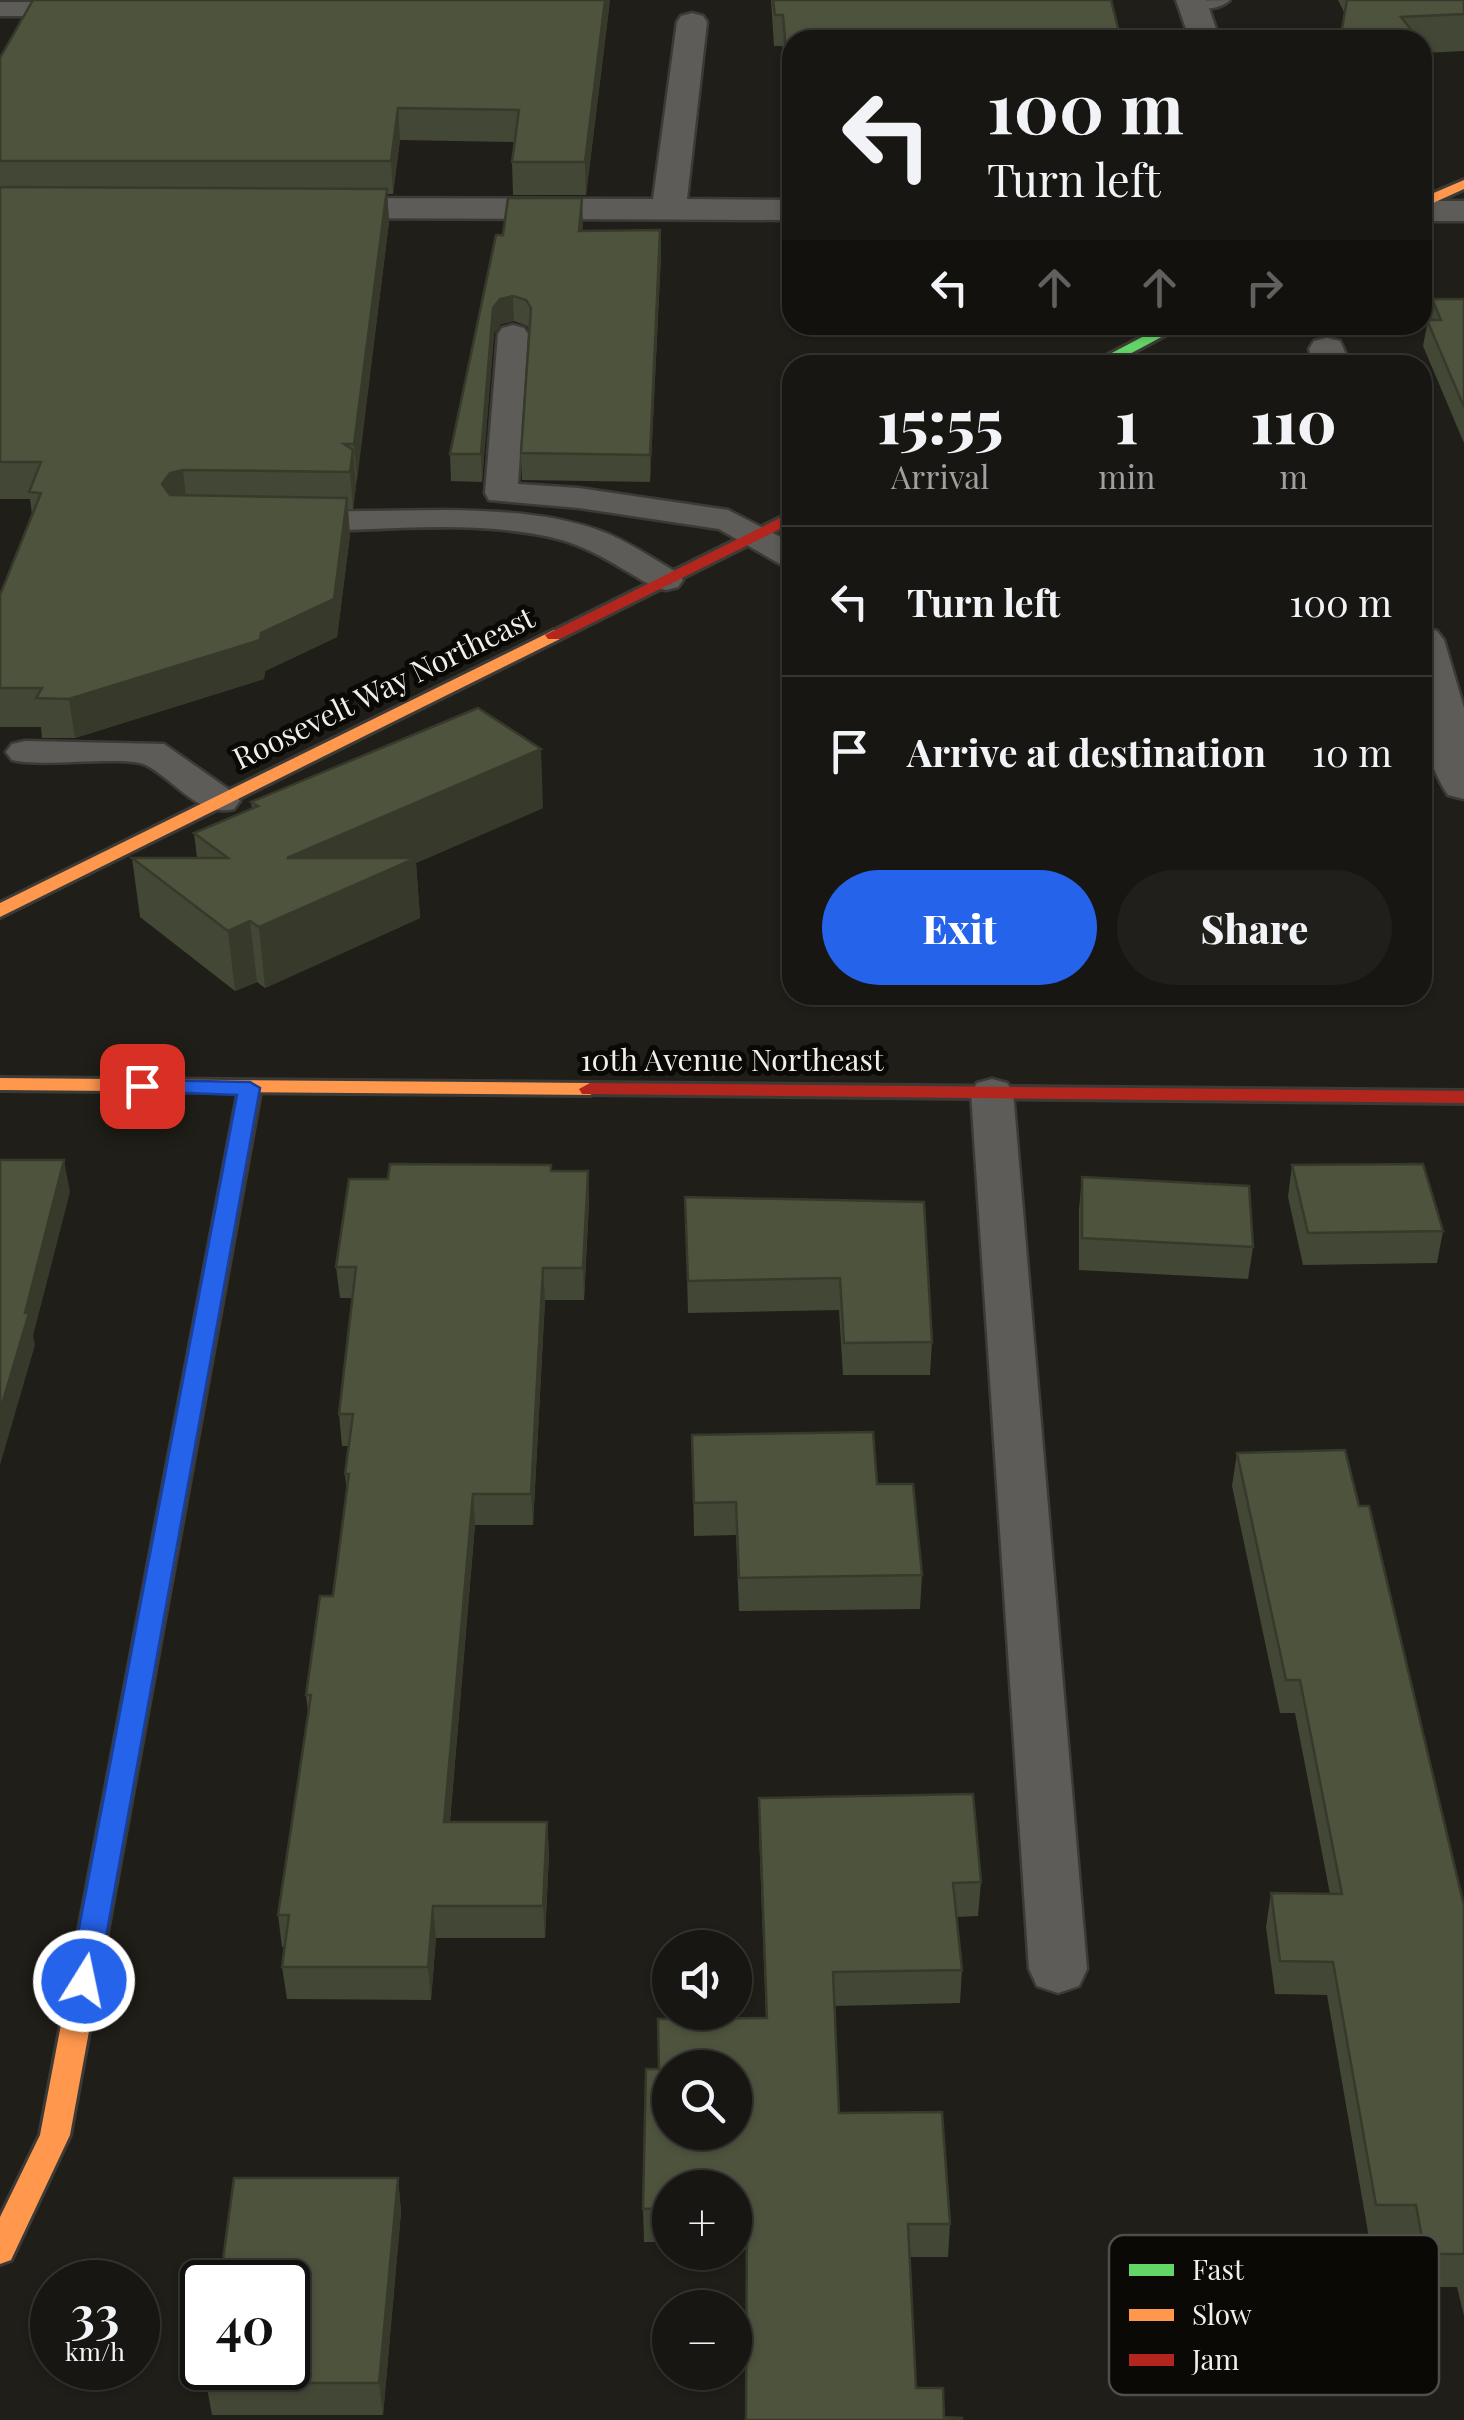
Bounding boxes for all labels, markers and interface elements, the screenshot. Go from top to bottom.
text: 100 m [987,58,1184,152]
icon: left [822,70,952,200]
text: Turn left [987,148,1161,208]
icon: left [922,260,977,315]
icon: ahead [1027,260,1082,315]
icon: ahead [1132,260,1187,315]
icon: right [1237,260,1292,315]
text: 15:55 [877,379,1003,459]
text: 1 [1115,379,1138,459]
text: 110 [1251,379,1337,459]
text: Arrival [891,454,989,497]
text: min [1098,454,1155,497]
text: m [1279,454,1308,497]
icon: left [822,574,877,629]
text: Turn left [907,576,1060,627]
text: 100 m [1289,576,1392,627]
street label: Roosevelt Way Northeast [226,596,541,777]
icon: arrive [822,724,877,779]
text: Arrive at destination [907,726,1266,777]
text: 10 m [1312,726,1392,777]
button: Exit [822,870,1097,985]
button: Share [1117,870,1392,985]
street label: 10th Avenue Northeast [580,1039,884,1079]
pin [100,1044,185,1129]
icon: arrive [115,1059,170,1114]
position arrow [32,1929,136,2033]
map controls [652,1930,752,2390]
button: sound [652,1930,752,2030]
button: search [652,2050,752,2150]
button: + [652,2170,752,2270]
legend [1109,2235,1439,2395]
text: Fast [1192,2250,1245,2287]
speed limit sign: 40 [180,2260,310,2390]
text: 33 [71,2279,119,2346]
button: − [652,2290,752,2390]
text: Slow [1192,2295,1252,2332]
text: km/h [65,2334,125,2367]
text: Jam [1191,2340,1239,2377]

